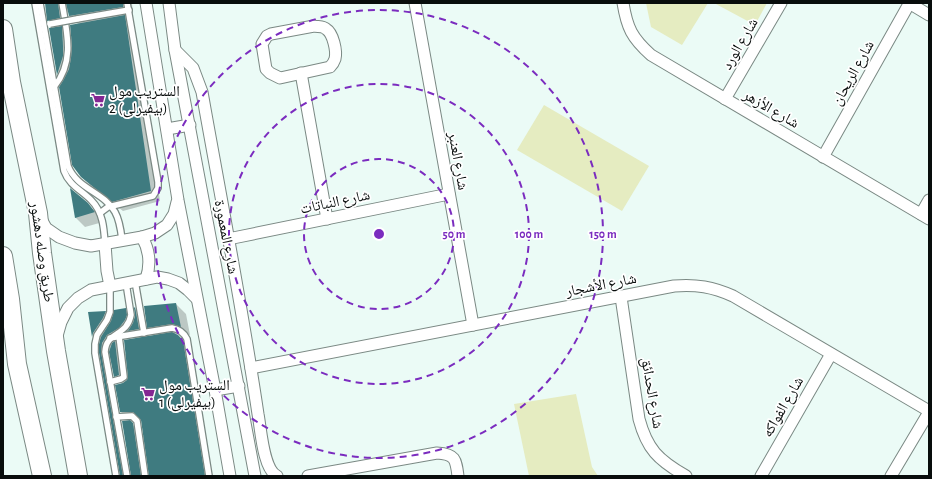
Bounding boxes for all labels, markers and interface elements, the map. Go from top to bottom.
street label: شارع الورد [719,16,762,73]
street label: شارع الريحان [829,38,879,109]
place label: الستريب مول 2 (بيفيرلى) [109,84,180,118]
street label: شارع الأزهر [739,87,802,133]
supermarket icon: الستريب مول 2 (بيفيرلى) [90,92,106,108]
street label: شارع العنبر [443,130,471,192]
street label: شارع النباتات [299,187,372,219]
street label: شارع المعمورة [209,199,241,276]
street label: طريق وصله دهشور [25,200,57,304]
centre of rings [372,227,386,241]
text: 50 m [443,228,466,240]
text: 100 m [515,228,543,240]
text: 150 m [589,228,617,240]
street label: شارع الأشجار [563,271,638,301]
street label: شارع الحدائق [636,356,666,430]
street label: شارع الفواكه [760,374,808,441]
place label: الستريب مول 1 (بيفيرلى) [159,378,230,412]
supermarket icon: الستريب مول 1 (بيفيرلى) [140,386,156,402]

